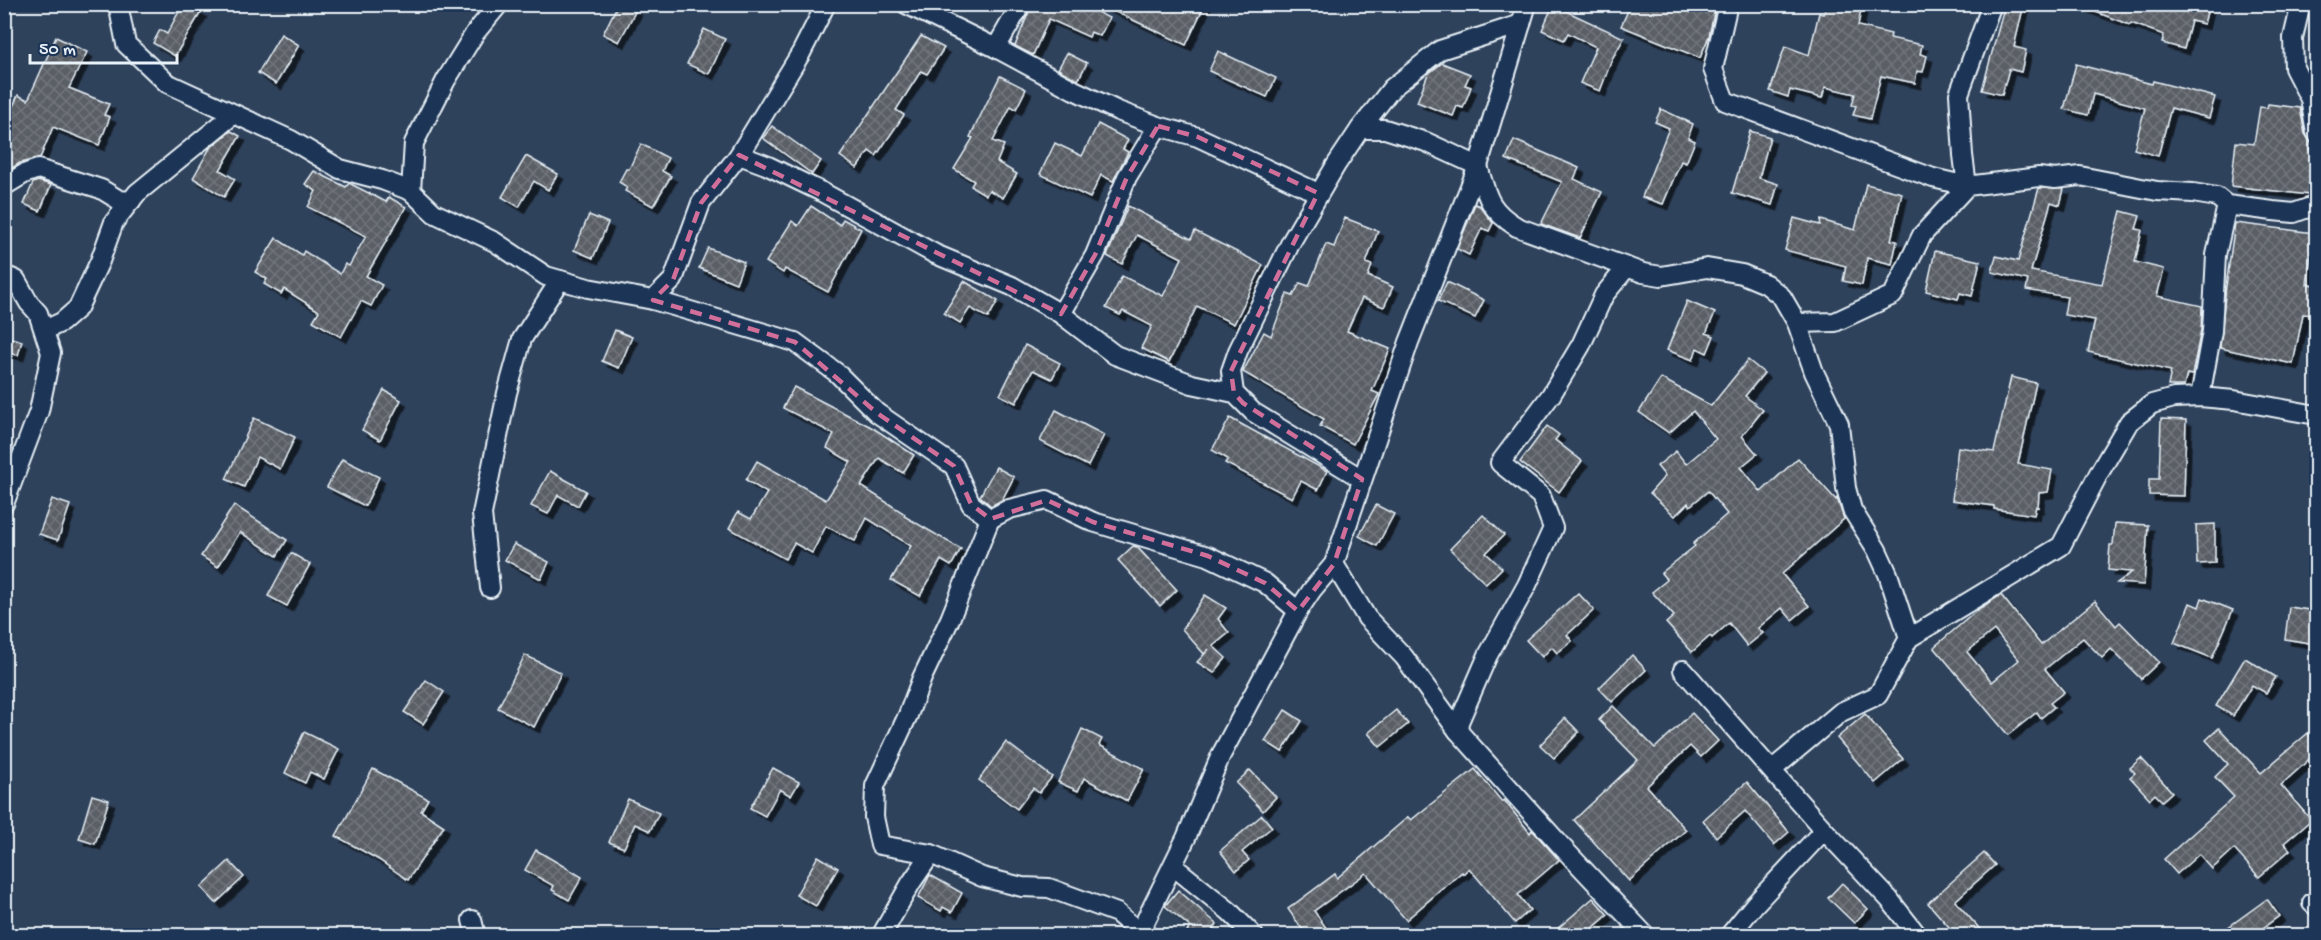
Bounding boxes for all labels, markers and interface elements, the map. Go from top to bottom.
scale bar [30,27,177,65]
text: 50 m [39,40,76,61]

